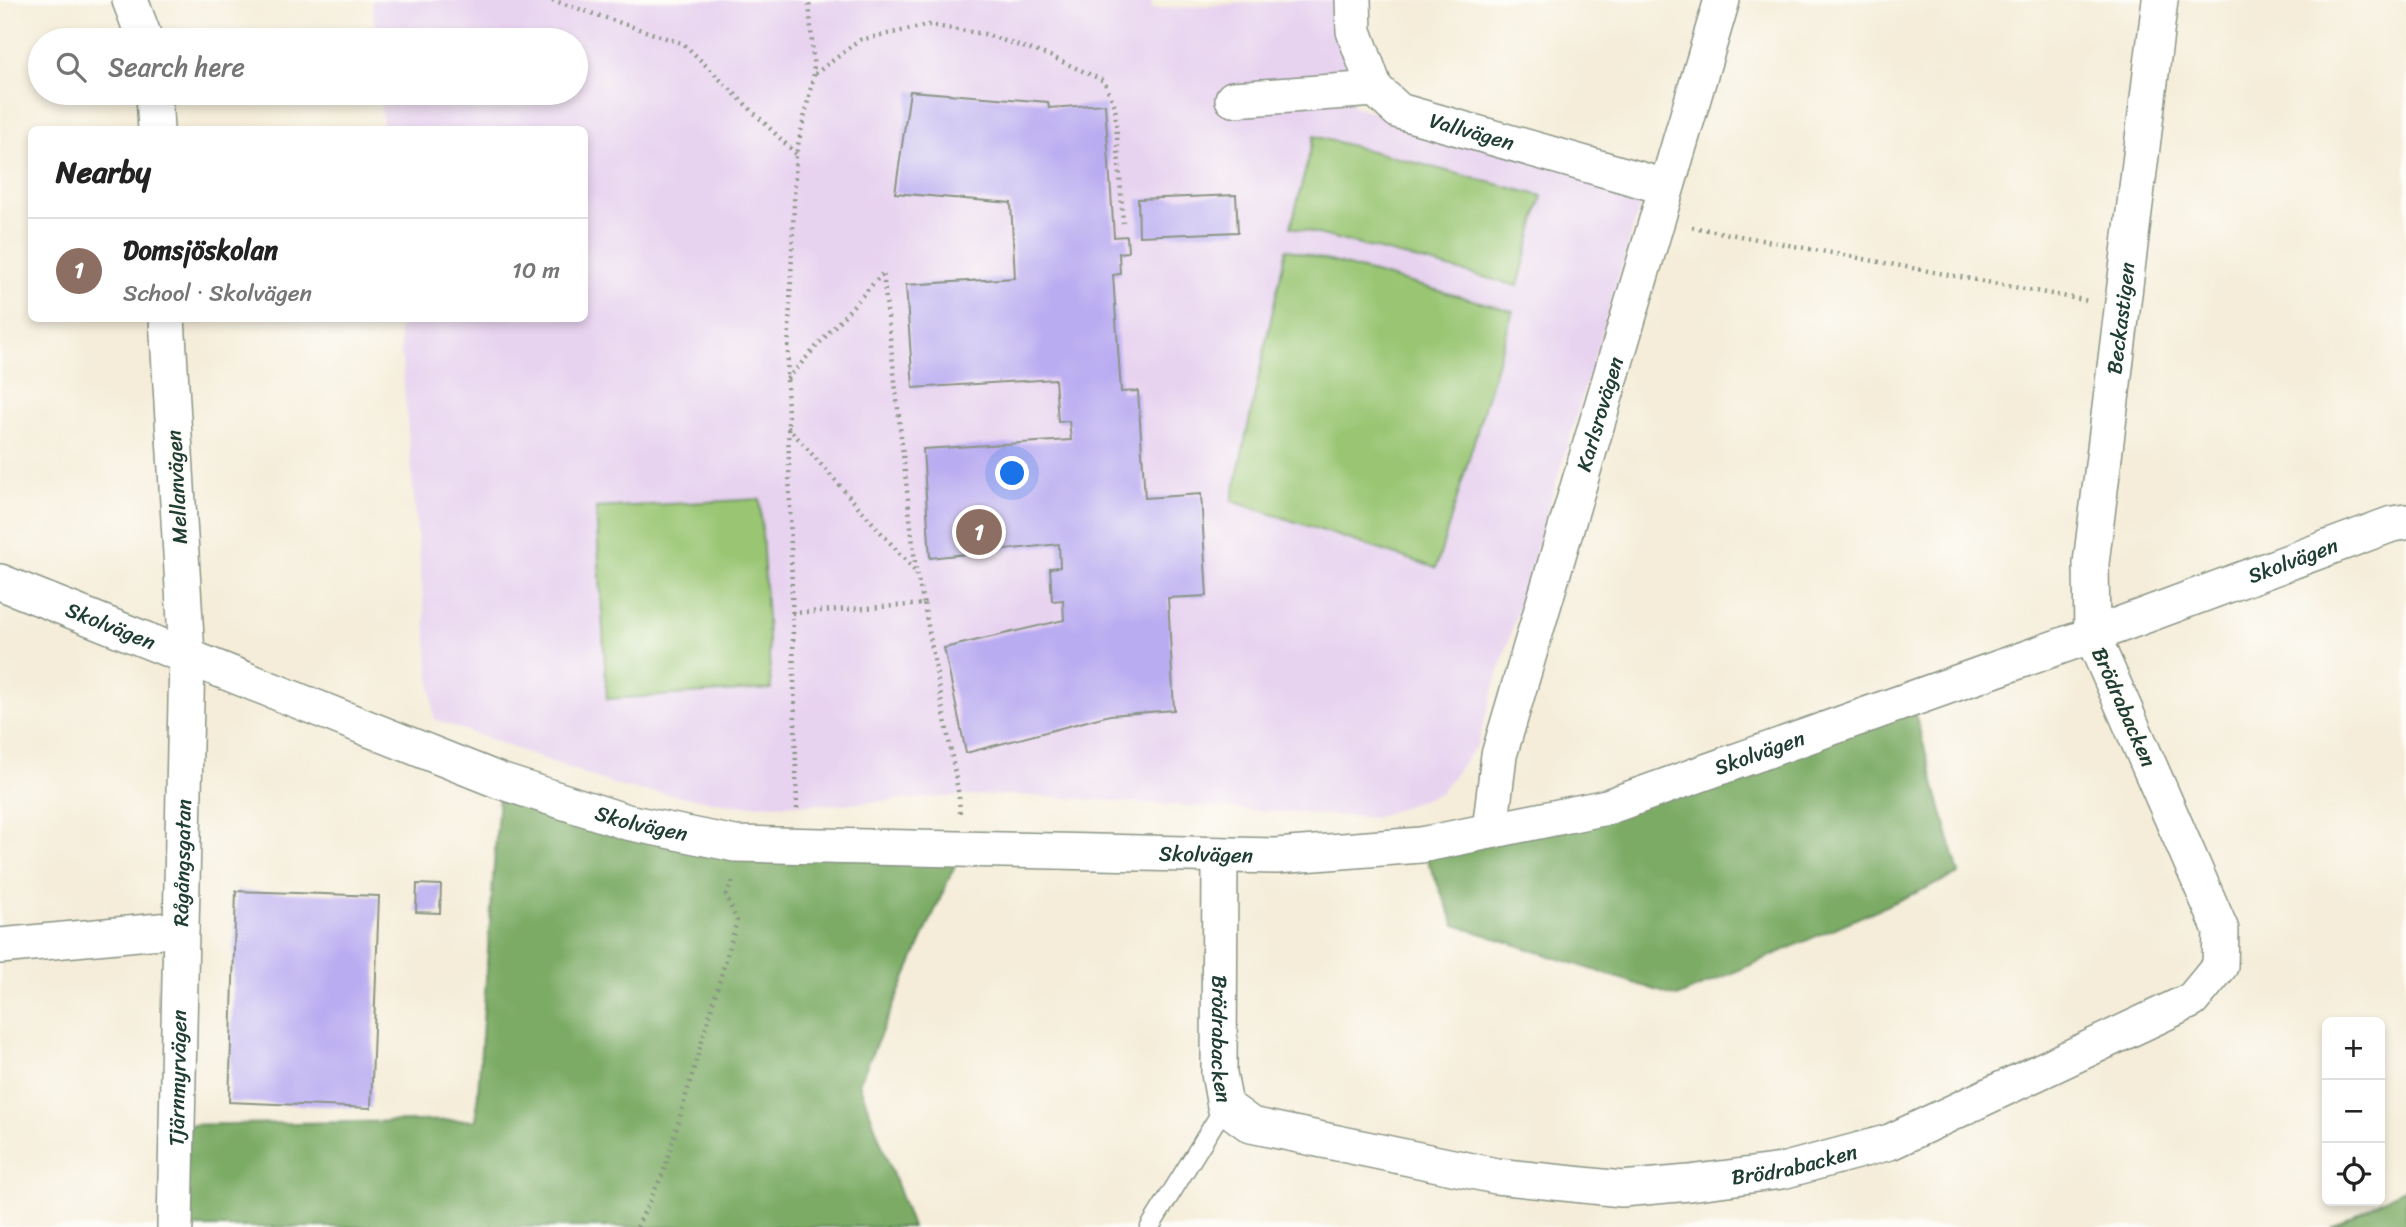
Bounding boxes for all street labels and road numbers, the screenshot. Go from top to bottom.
street label: Vallvägen [1425,102,1519,162]
street label: Beckastigen [2095,260,2147,376]
street label: Karlsrovägen [1565,352,1635,476]
street label: Mellanvägen [155,429,199,545]
street label: Skolvägen [2242,527,2344,595]
street label: Skolvägen [60,591,161,661]
street label: Brödrabacken [2081,641,2167,773]
street label: Skolvägen [1709,719,1810,787]
street label: Skolvägen [590,794,691,853]
street label: Rågångsgatan [162,799,203,927]
street label: Skolvägen [1159,834,1254,874]
street label: Brödrabacken [1200,975,1243,1106]
street label: Tjärnmyrvägen [158,1009,198,1147]
street label: Brödrabacken [1729,1133,1862,1196]

